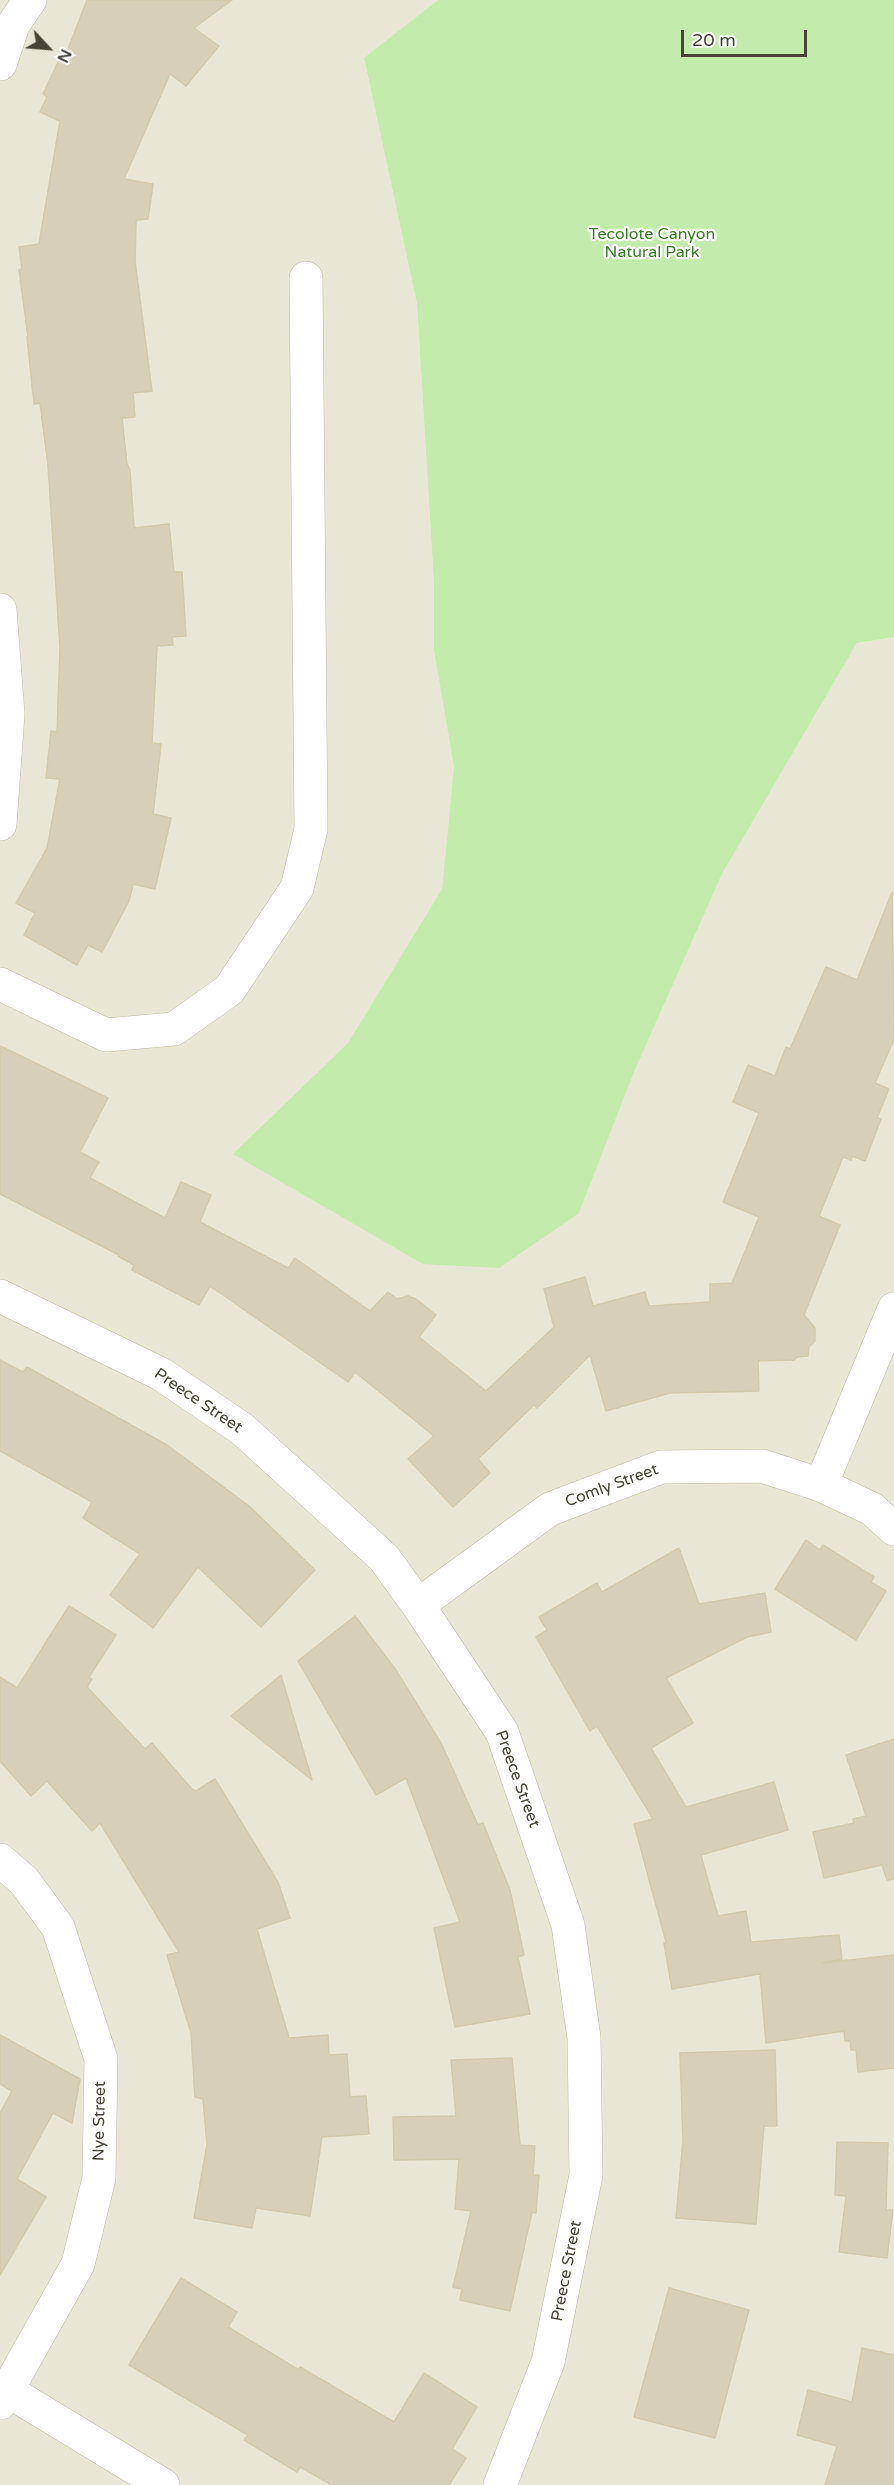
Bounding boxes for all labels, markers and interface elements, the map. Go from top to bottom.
north arrow [18,18,78,78]
scale bar [684,18,810,56]
text: 20 m [692,29,736,51]
text: N [52,46,76,66]
park label: Tecolote Canyon Natural Park [589,225,715,263]
street label: Preece Street [150,1365,246,1437]
street label: Comly Street [563,1460,661,1512]
street label: Preece Street [491,1728,543,1830]
street label: Nye Street [90,2081,110,2161]
street label: Preece Street [548,2219,586,2323]

